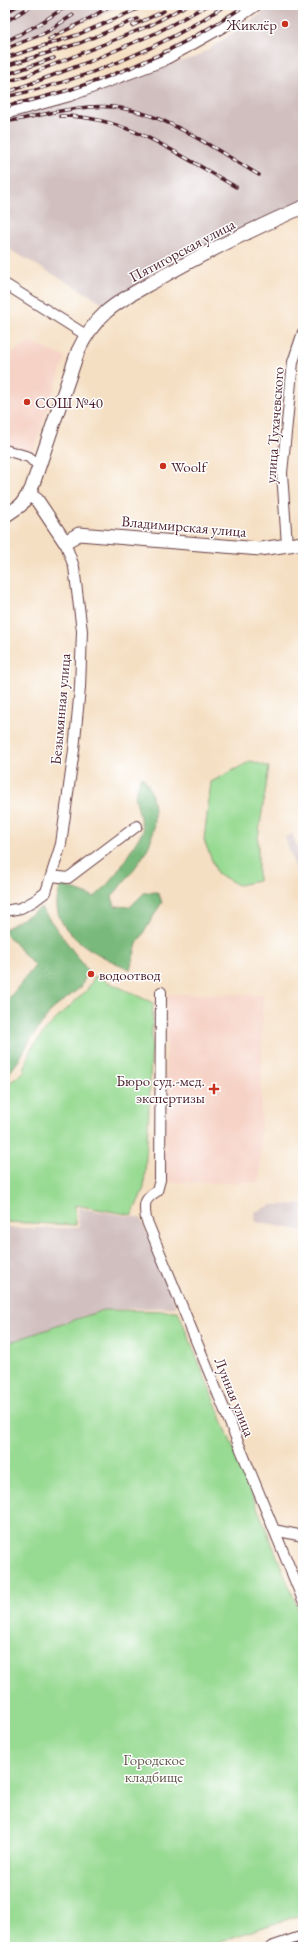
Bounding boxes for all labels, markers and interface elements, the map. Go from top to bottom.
place label: Жиклёр [225,15,277,34]
marker: Жиклёр [280,19,290,29]
street label: Пятигорская улица [126,214,238,286]
street label: улица Тухачевского [260,366,288,484]
place label: СОШ №40 [35,393,103,412]
marker: СОШ №40 [22,397,32,407]
place label: Woolf [171,457,208,476]
marker: Woolf [158,461,168,471]
street label: Владимирская улица [121,511,247,541]
street label: Безымянная улица [46,652,74,766]
place label: водоотвод [99,965,161,984]
marker: водоотвод [86,969,96,979]
place label: Бюро суд.-мед. экспертизы [116,1071,205,1107]
marker: Бюро суд.-мед. экспертизы [208,1083,220,1095]
street label: Лунная улица [211,1355,259,1439]
park label: Городское кладбище [123,1750,185,1786]

